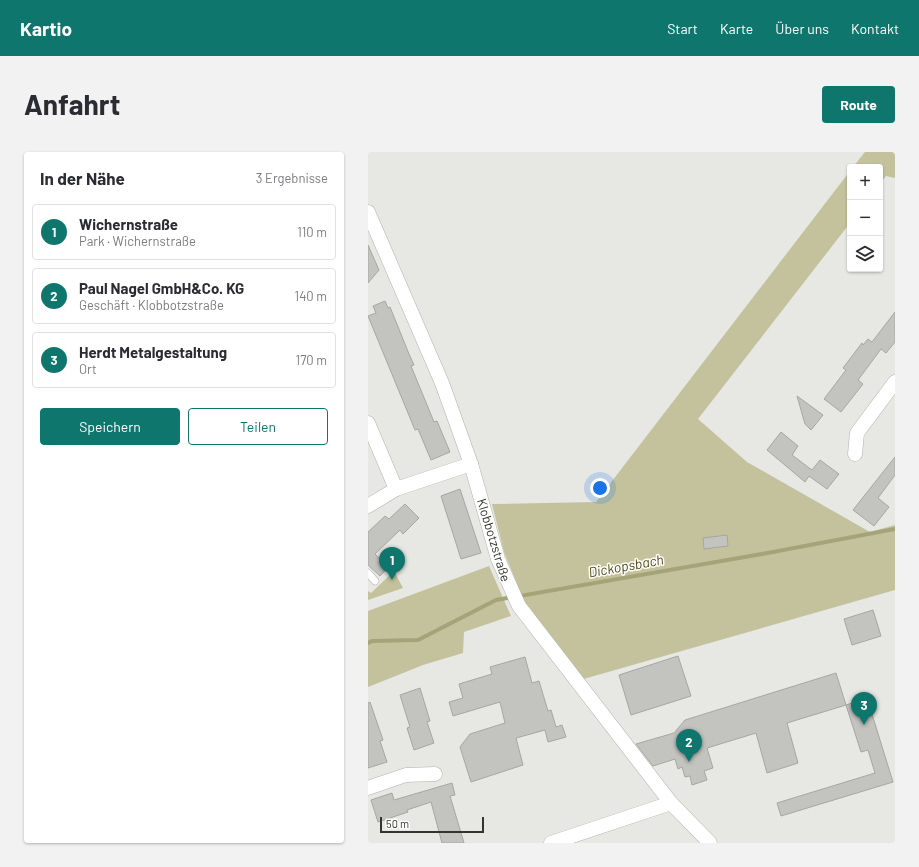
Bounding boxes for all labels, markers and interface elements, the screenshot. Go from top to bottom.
text: Kartio [20,17,72,40]
text: Start [667,20,698,37]
text: Karte [720,20,753,37]
text: Über uns [775,20,829,37]
text: Kontakt [851,20,899,37]
button: Route [822,86,895,123]
text: Anfahrt [24,87,120,121]
map controls [847,164,883,272]
button: + [847,164,883,200]
text: In der Nähe [40,168,125,188]
text: 3 Ergebnisse [256,170,328,186]
button: − [847,200,883,236]
text: Wichernstraße [79,215,178,233]
text: 1 [52,224,56,240]
text: 110 m [297,224,327,240]
text: Park · Wichernstraße [79,233,196,249]
button: layers [847,236,883,272]
text: Paul Nagel GmbH&Co. KG [79,279,244,297]
text: 2 [50,288,58,304]
text: 140 m [295,288,327,304]
text: Geschäft · Klobbotzstraße [79,297,224,313]
text: Herdt Metalgestaltung [79,343,227,361]
text: 3 [50,352,58,368]
text: 170 m [296,352,327,368]
text: Ort [79,361,97,377]
button: Speichern [40,408,180,445]
button: Teilen [188,408,328,445]
your location [590,478,610,498]
street label: Klobbotzstraße [474,496,514,584]
pin: 1 [379,547,405,580]
water label: Dickopsbach [587,551,665,580]
pin: 3 [851,692,877,725]
pin: 2 [676,729,702,762]
scale bar [380,815,484,834]
text: 50 m [386,817,409,830]

